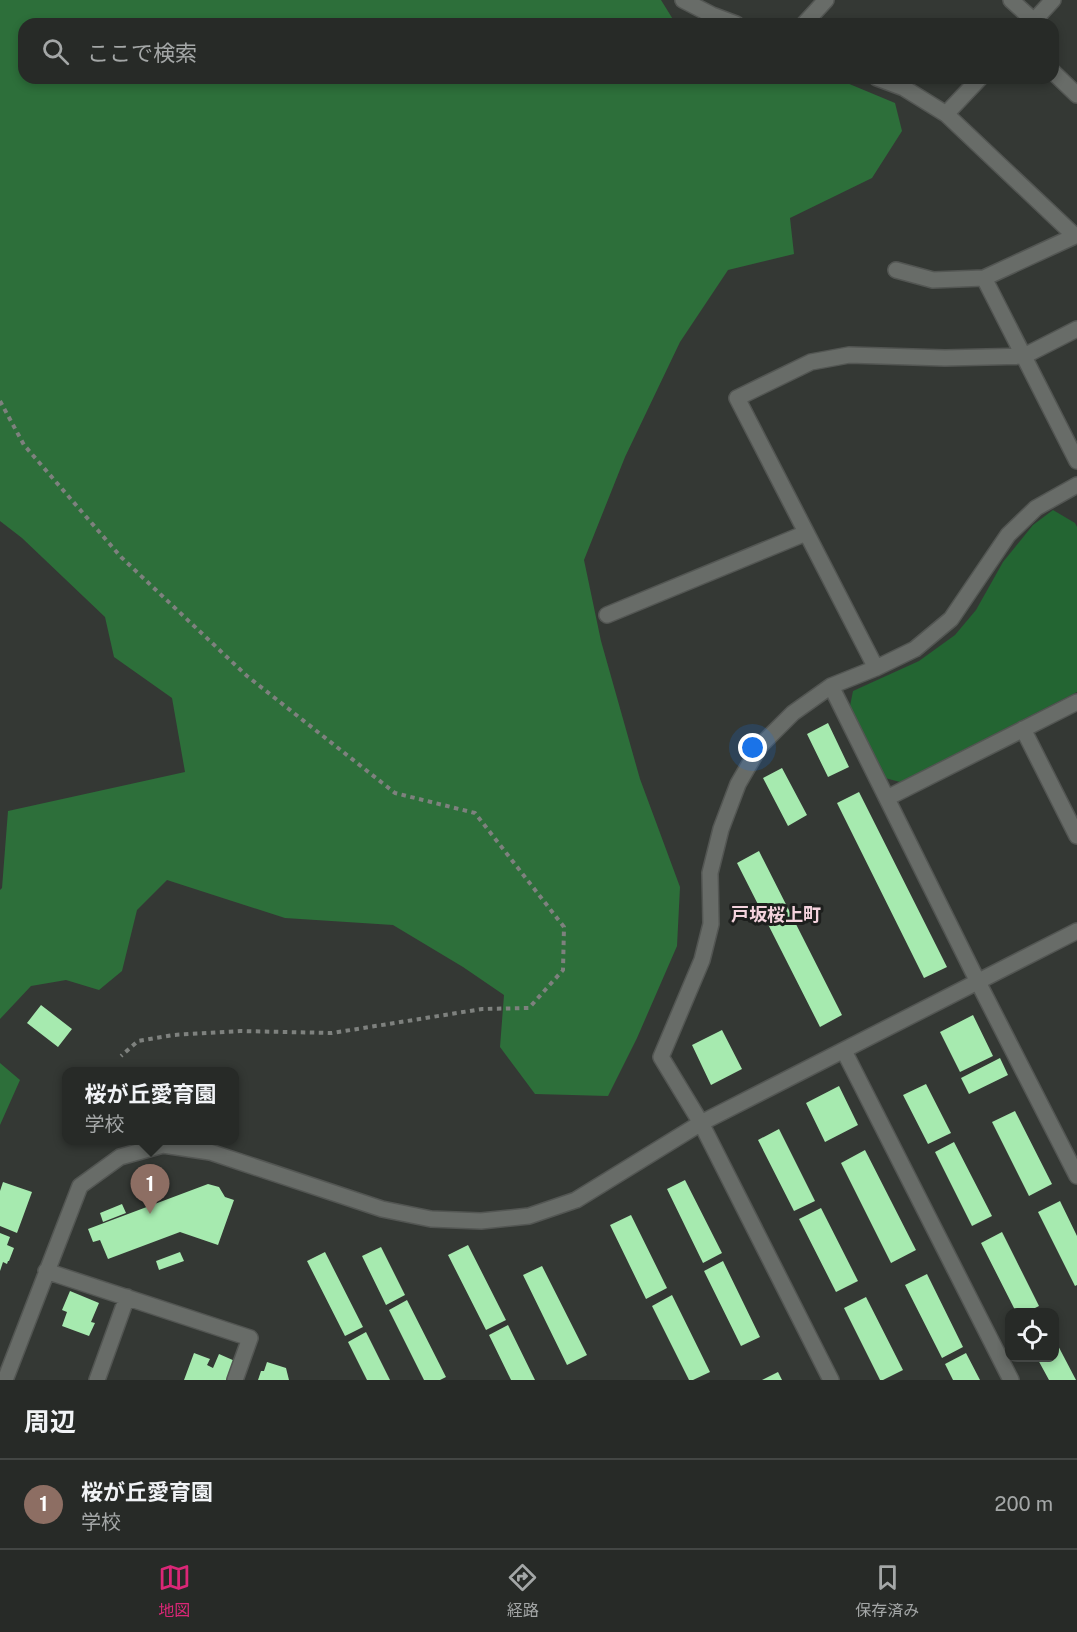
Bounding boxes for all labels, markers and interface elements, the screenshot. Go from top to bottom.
search box [18,18,1059,84]
icon: search [39,35,72,68]
text: ここで検索 [87,40,197,66]
your location [738,733,767,762]
district label: 戸坂桜上町 [731,904,821,925]
popup [62,1067,239,1145]
text: 桜が丘愛育園 [84,1081,217,1107]
text: 学校 [84,1112,124,1136]
pin: 1 [130,1164,170,1214]
map controls [1005,1308,1059,1362]
button: locate [1005,1308,1059,1362]
text: 周辺 [24,1406,76,1437]
text: 桜が丘愛育園 [81,1479,213,1505]
text: 1 [39,1492,48,1516]
text: 200 m [995,1492,1053,1516]
text: 学校 [81,1510,121,1534]
tab: 地図 [158,1561,191,1621]
tab: 経路 [506,1561,539,1621]
tab: 保存済み [855,1561,919,1621]

